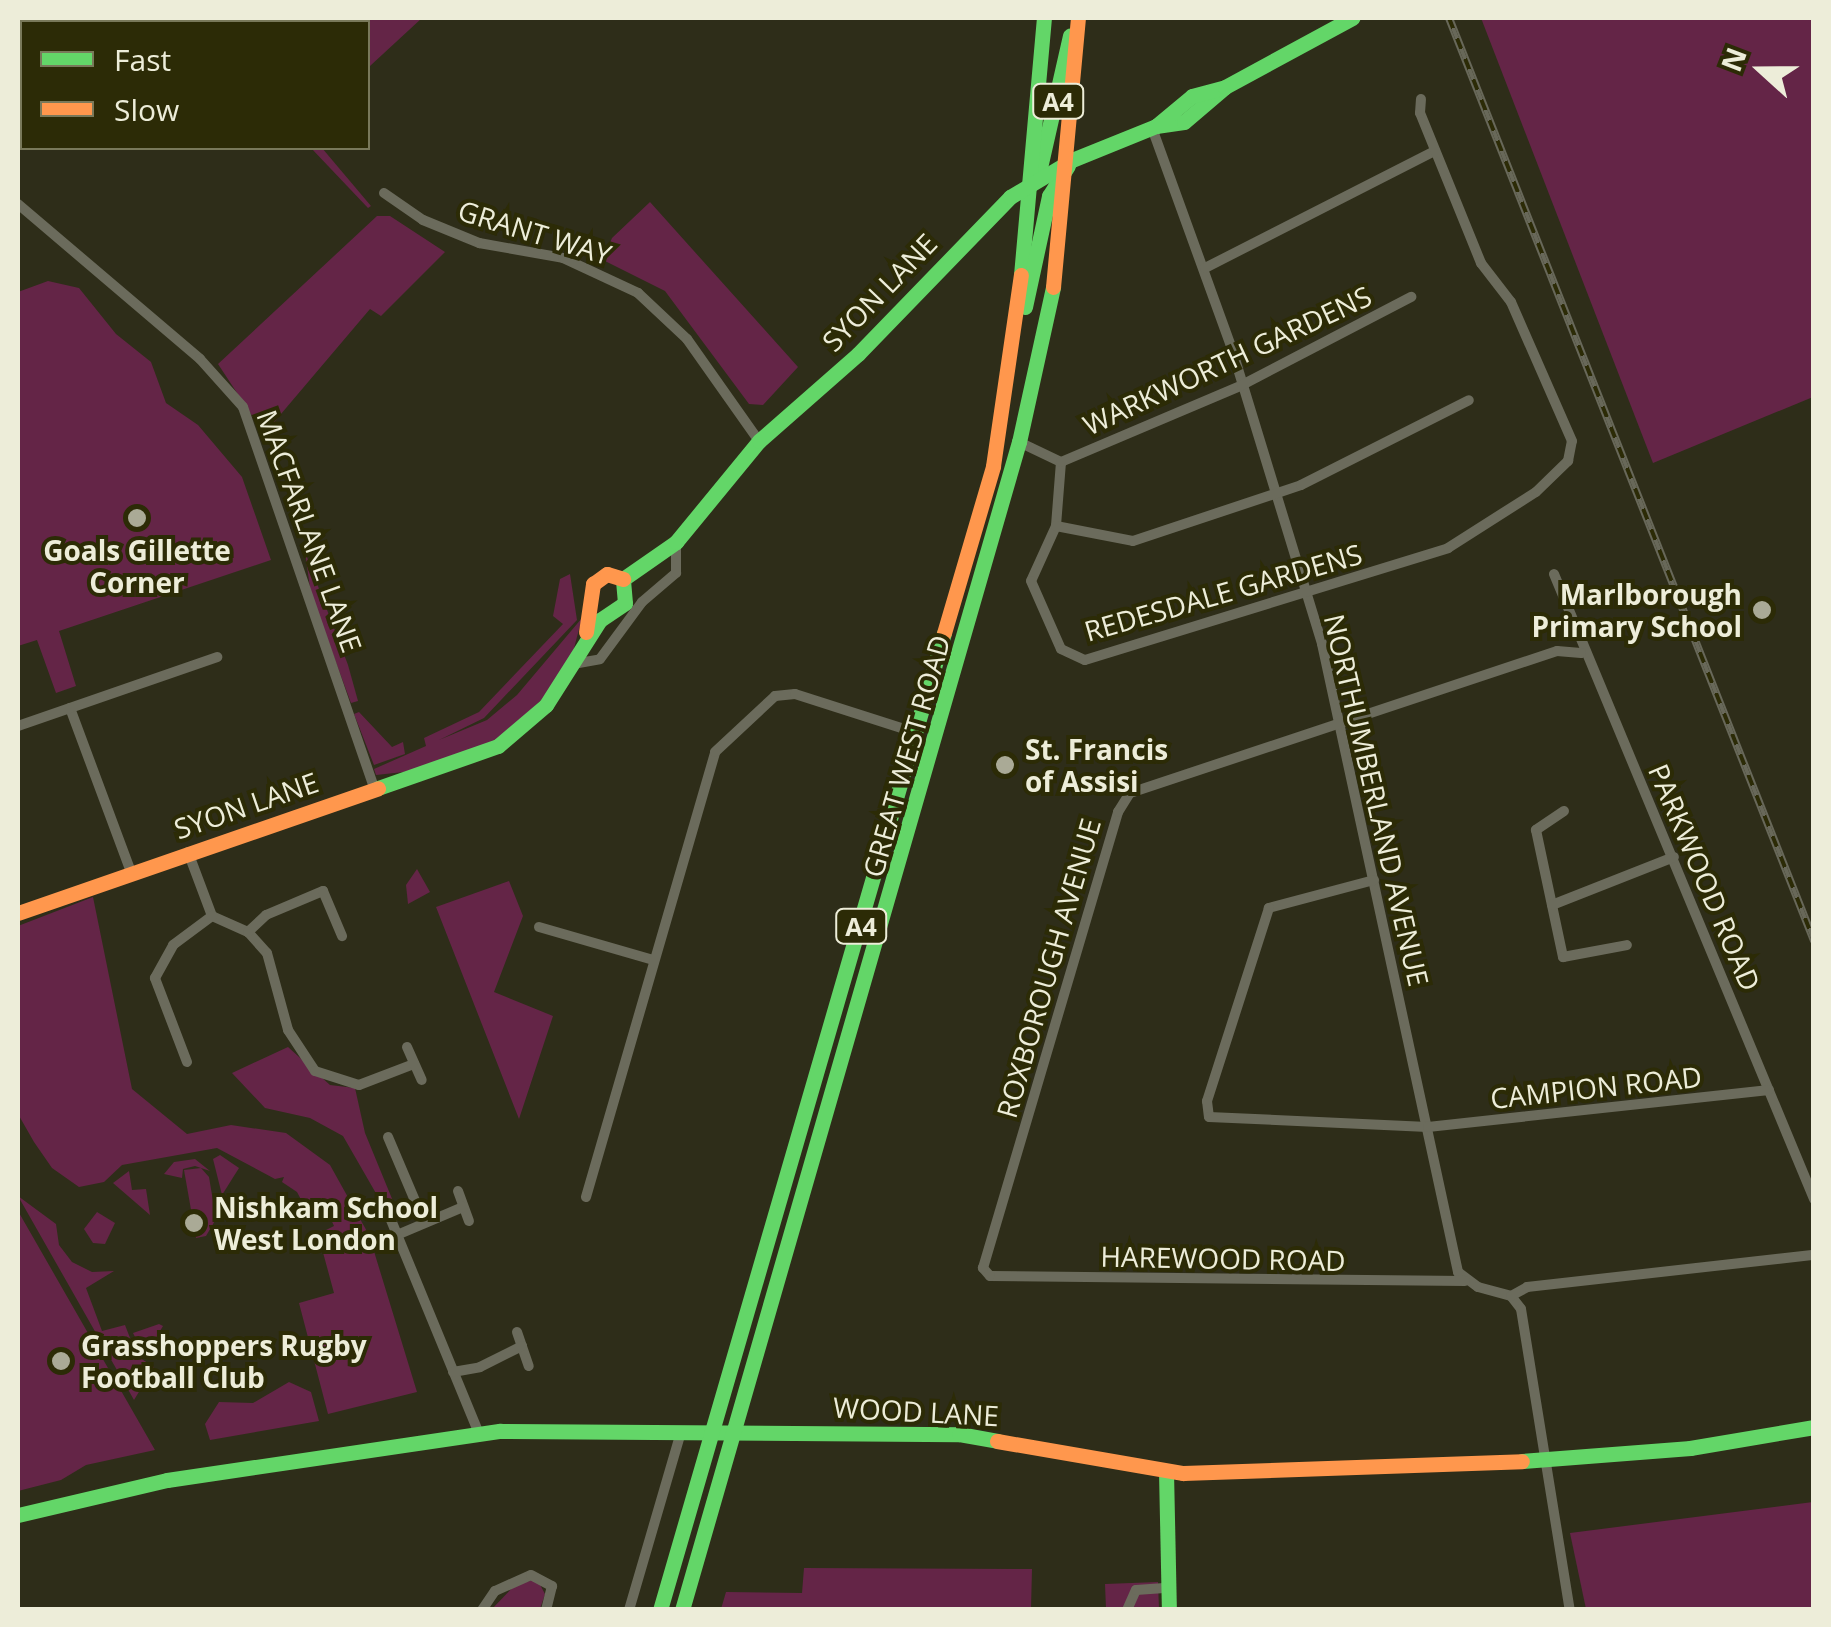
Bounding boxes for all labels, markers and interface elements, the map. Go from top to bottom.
legend [20,20,370,150]
north arrow [1711,20,1811,120]
text: Fast [114,39,171,80]
text: N [1711,42,1755,77]
road number: A4 [1030,81,1086,121]
text: Slow [114,89,179,130]
street label: GRANT WAY [454,193,616,271]
street label: SYON LANE [815,226,943,358]
street label: WARKWORTH GARDENS [1078,278,1376,442]
street label: MACFARLANE LANE [251,405,369,657]
marker: Goals Gillette Corner [126,507,148,529]
place label: Goals Gillette Corner [43,533,231,599]
street label: REDESDALE GARDENS [1080,536,1366,648]
place label: Marlborough Primary School [1531,577,1742,643]
marker: Marlborough Primary School [1751,599,1773,621]
street label: NORTHUMBERLAND AVENUE [1318,611,1436,989]
street label: GREAT WEST ROAD [855,631,957,881]
place label: St. Francis of Assisi [1025,732,1168,798]
marker: St. Francis of Assisi [994,754,1016,776]
street label: PARKWOOD ROAD [1642,759,1768,995]
street label: SYON LANE [170,765,322,845]
street label: ROXBOROUGH AVENUE [989,814,1107,1122]
road number: A4 [834,906,888,946]
street label: CAMPION ROAD [1489,1059,1703,1115]
place label: Nishkam School West London [214,1190,438,1256]
marker: Nishkam School West London [183,1212,205,1234]
street label: HAREWOOD ROAD [1100,1239,1346,1277]
place label: Grasshoppers Rugby Football Club [81,1328,367,1394]
marker: Grasshoppers Rugby Football Club [50,1350,72,1372]
street label: WOOD LANE [832,1390,1000,1432]

